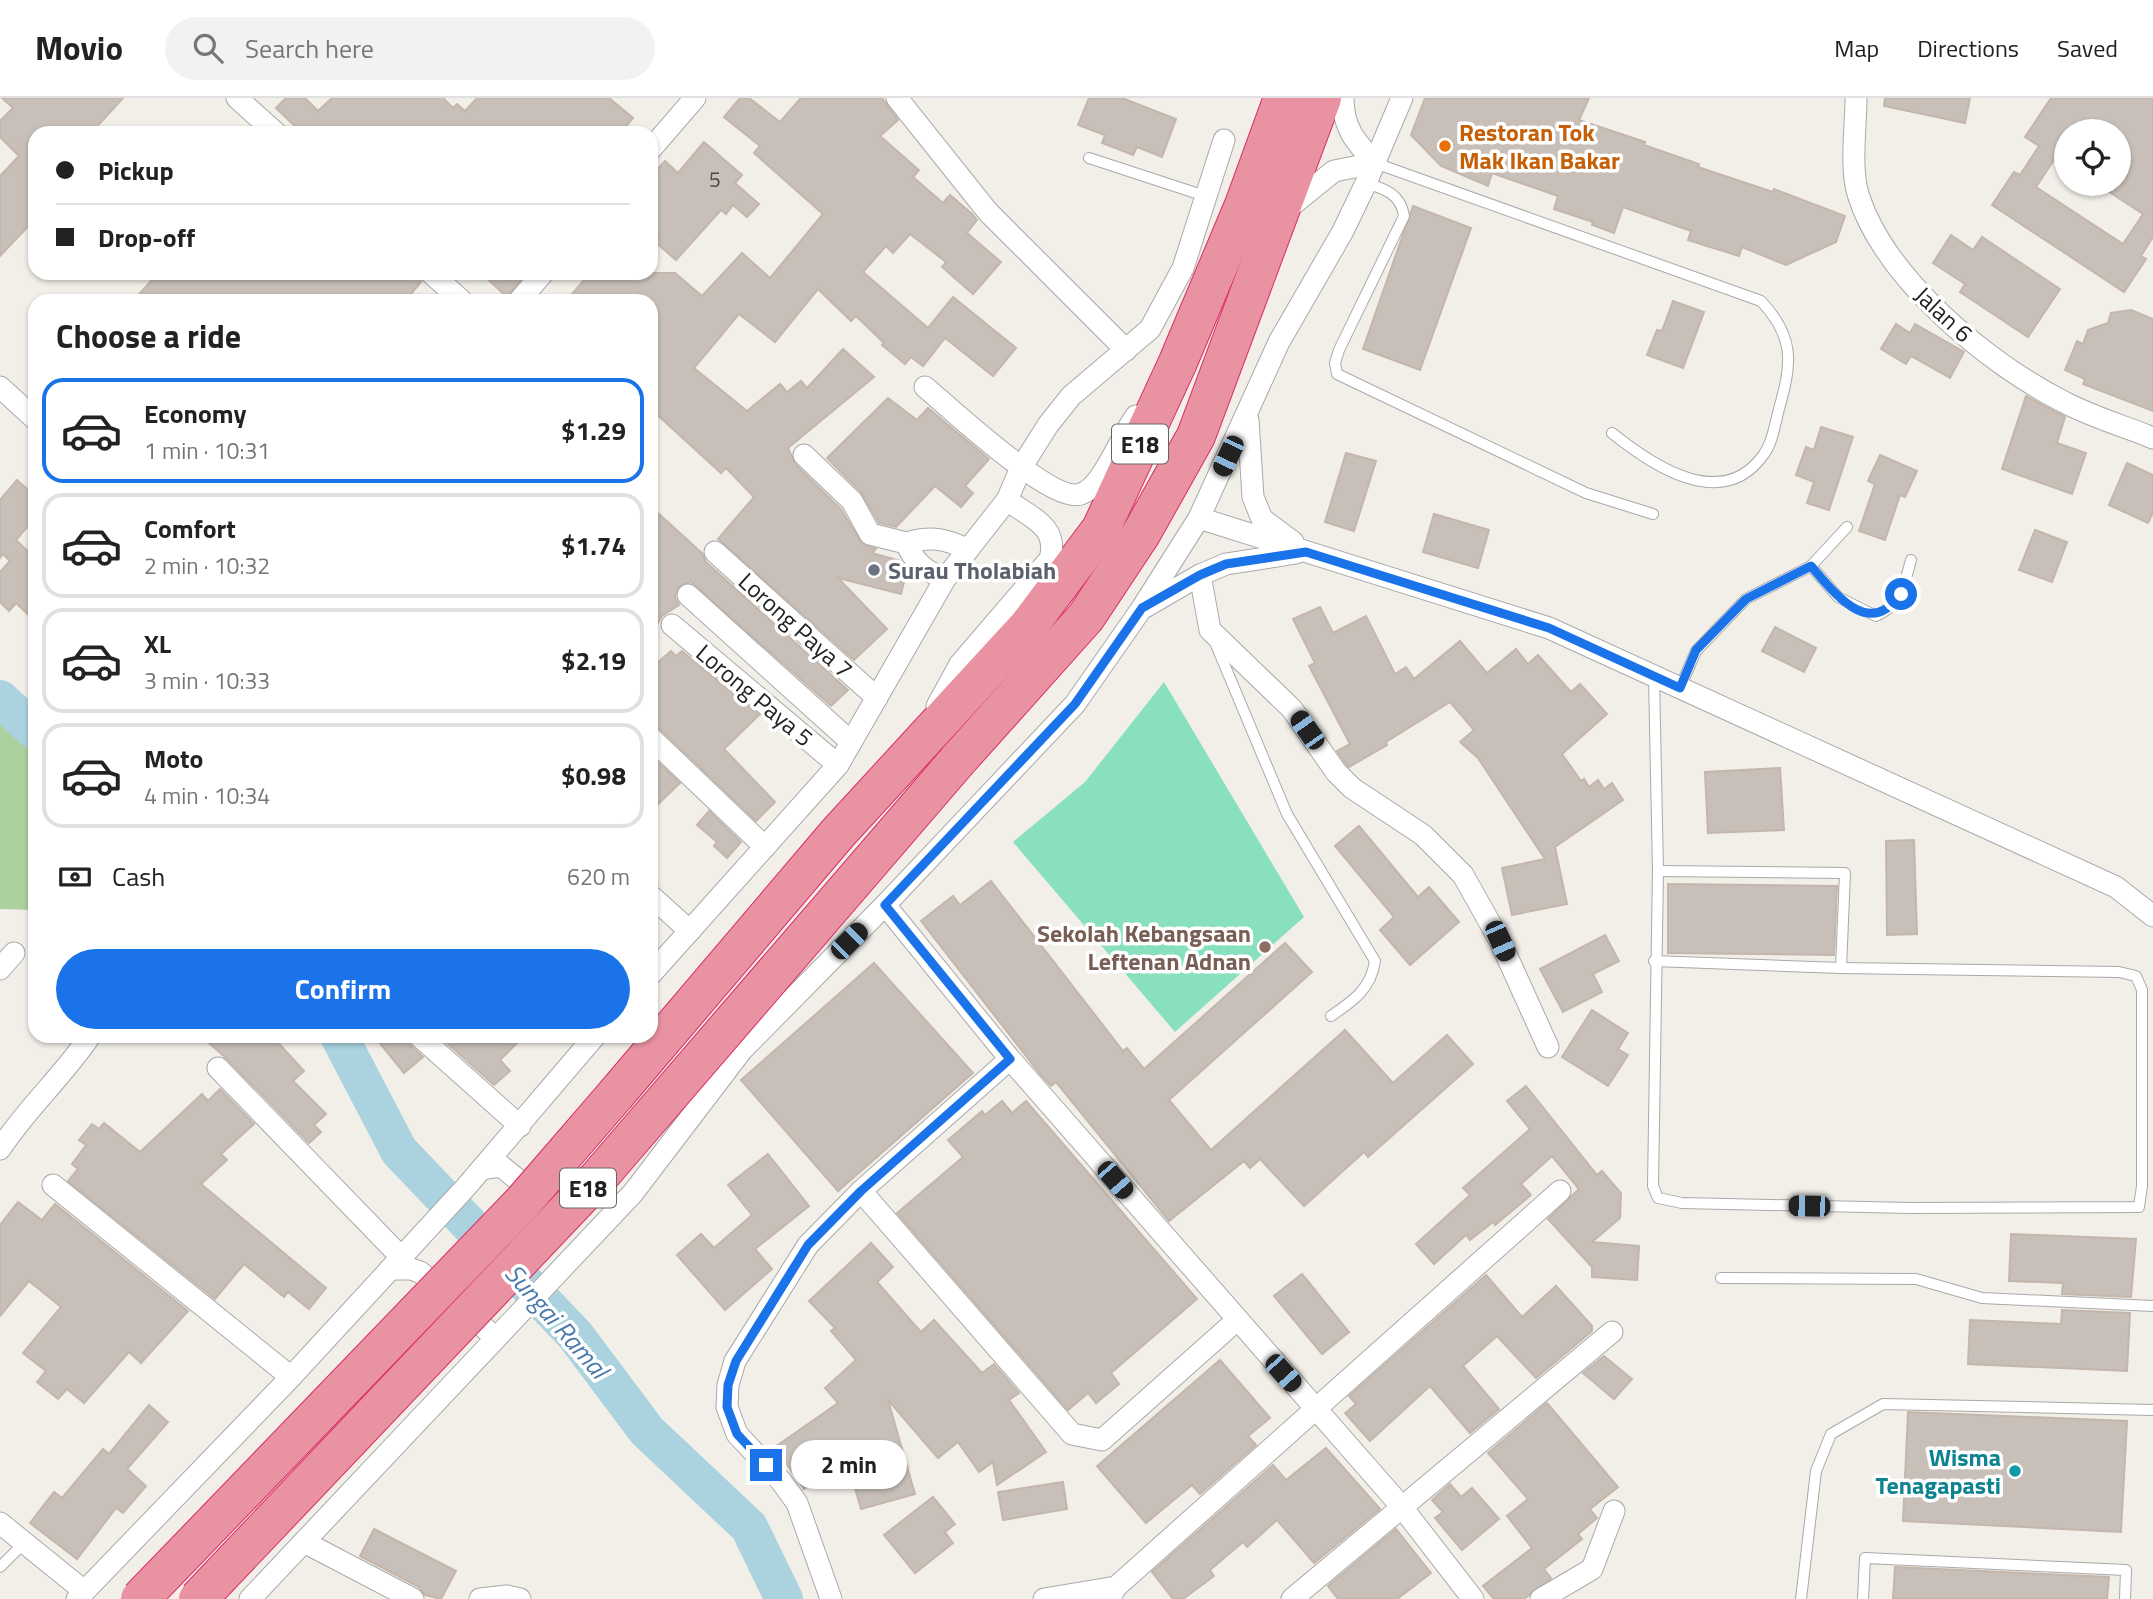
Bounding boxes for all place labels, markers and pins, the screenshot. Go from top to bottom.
place label: Restoran Tok Mak Ikan Bakar [1459,114,1620,178]
marker: Restoran Tok Mak Ikan Bakar [1437,138,1453,154]
place label: Surau Tholabiah [888,552,1056,588]
marker: Surau Tholabiah [866,562,882,578]
place label: Sekolah Kebangsaan Leftenan Adnan [1037,915,1251,979]
marker: Sekolah Kebangsaan Leftenan Adnan [1257,939,1273,955]
place label: Wisma Tenagapasti [1876,1439,2001,1503]
marker: Wisma Tenagapasti [2007,1463,2023,1479]

